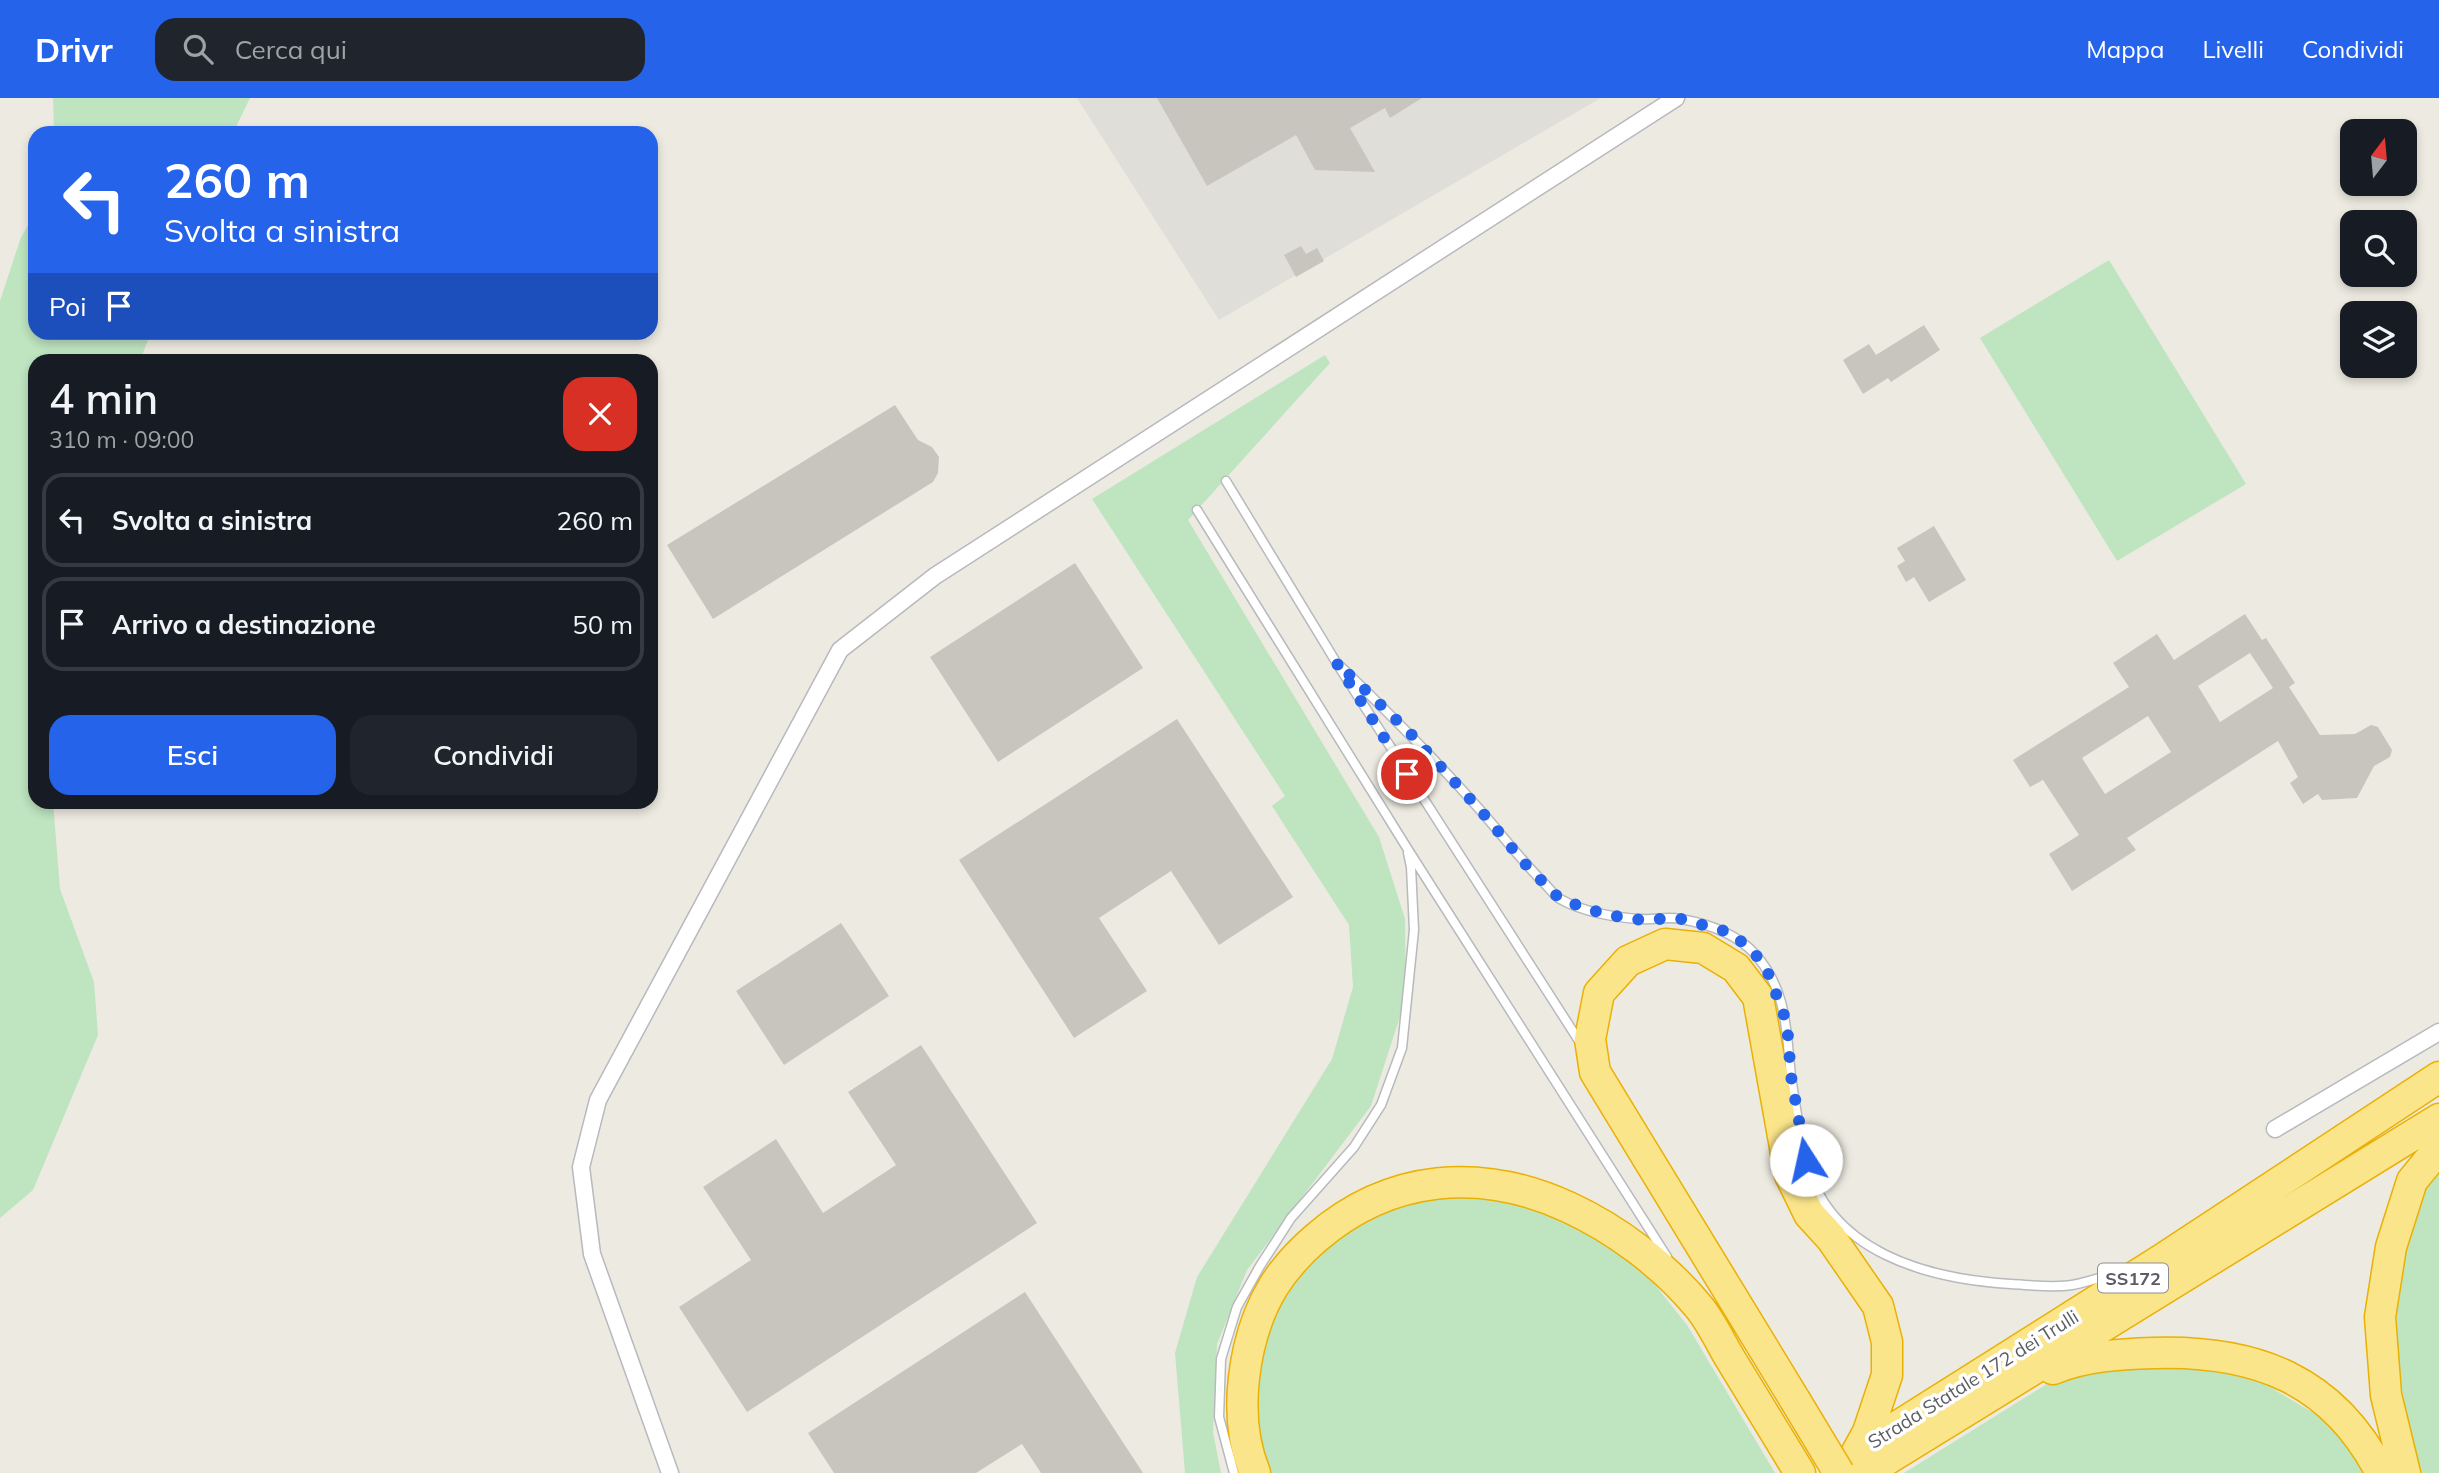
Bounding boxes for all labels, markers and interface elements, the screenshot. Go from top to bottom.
search box [155,18,645,81]
text: Drivr [35,29,113,70]
icon: search [179,30,217,68]
text: Cerca qui [235,33,347,66]
text: Mappa [2086,34,2164,64]
text: Livelli [2202,34,2264,64]
text: Condividi [2302,34,2404,64]
north arrow [2340,119,2417,196]
map controls [2340,119,2417,378]
text: 260 m [164,149,310,210]
icon: left [49,154,140,245]
text: Svolta a sinistra [164,210,400,250]
button: search [2340,210,2417,287]
icon: arrive [100,287,138,325]
text: Poi [49,290,86,323]
button: layers [2340,301,2417,378]
text: 4 min [49,372,158,425]
button: close [563,377,637,451]
text: 310 m · 09:00 [49,425,194,454]
icon: left [53,501,91,539]
text: Svolta a sinistra [112,504,312,537]
text: 260 m [557,504,633,537]
icon: arrive [53,605,91,643]
text: Arrivo a destinazione [112,608,376,641]
text: 50 m [572,608,633,641]
button: Esci [49,715,336,795]
button: Condividi [350,715,637,795]
pin [1377,744,1437,804]
icon: arrive [1388,755,1426,793]
position arrow [1769,1123,1843,1197]
road number: SS172 [2098,1264,2168,1293]
street label: Strada Statale 172 dei Trulli [1863,1304,2083,1454]

